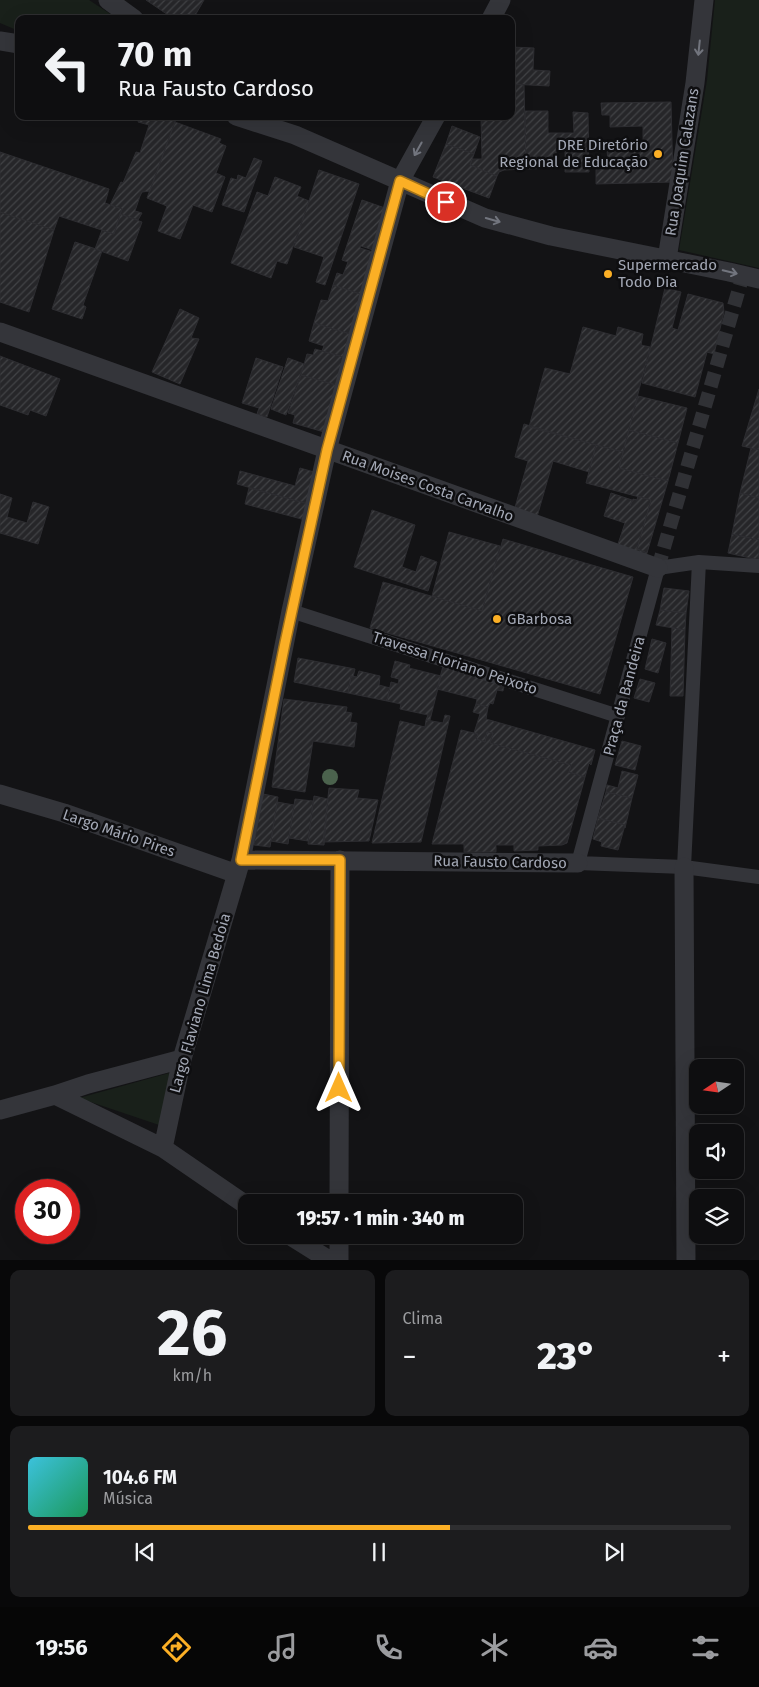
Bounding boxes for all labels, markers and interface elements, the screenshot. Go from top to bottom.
text: 70 m [118,33,192,75]
icon: left [35,35,100,100]
one-way arrow [694,40,704,56]
text: Rua Fausto Cardoso [118,75,314,102]
street label: Rua Joaquim Calazans [661,87,703,237]
place label: DRE Diretório Regional de Educação [499,136,648,171]
one-way arrow [413,141,423,156]
marker: DRE Diretório Regional de Educação [652,148,664,160]
pin [425,181,467,223]
icon: arrive [432,188,460,216]
one-way arrow [485,216,501,226]
place label: Supermercado Todo Dia [618,256,717,291]
marker: Supermercado Todo Dia [602,268,614,280]
one-way arrow [722,268,738,277]
street label: Rua Moises Costa Carvalho [340,447,516,525]
place label: GBarbosa [507,610,572,628]
marker: GBarbosa [491,613,503,625]
street label: Travessa Floriano Peixoto [370,628,540,698]
street label: Praça da Bandeira [599,634,649,758]
street label: Largo Mário Pires [61,805,177,861]
street label: Rua Fausto Cardoso [433,852,567,872]
street label: Largo Flaviano Lima Bedoia [166,911,234,1095]
north arrow [689,1059,744,1114]
map controls [689,1059,744,1244]
position arrow [312,1061,364,1113]
button: sound [689,1124,744,1179]
speed limit sign: 30 [15,1179,80,1244]
button: layers [689,1189,744,1244]
text: 19:57 · 1 min · 340 m [297,1207,464,1230]
text: 26 [157,1294,227,1372]
text: Clima [403,1309,443,1328]
text: 23° [537,1333,596,1379]
text: − [403,1340,417,1373]
text: + [717,1340,731,1373]
text: km/h [172,1366,212,1385]
text: 104.6 FM [103,1466,177,1489]
text: Música [103,1489,153,1508]
icon: previous [131,1538,159,1566]
icon: pause [365,1538,393,1566]
icon: next [600,1538,628,1566]
icon: directions [159,1630,194,1665]
icon: music [265,1630,300,1665]
icon: phone [371,1630,406,1665]
icon: climate [477,1630,512,1665]
icon: car [583,1630,618,1665]
icon: filters [688,1630,723,1665]
text: 19:56 [35,1634,88,1661]

